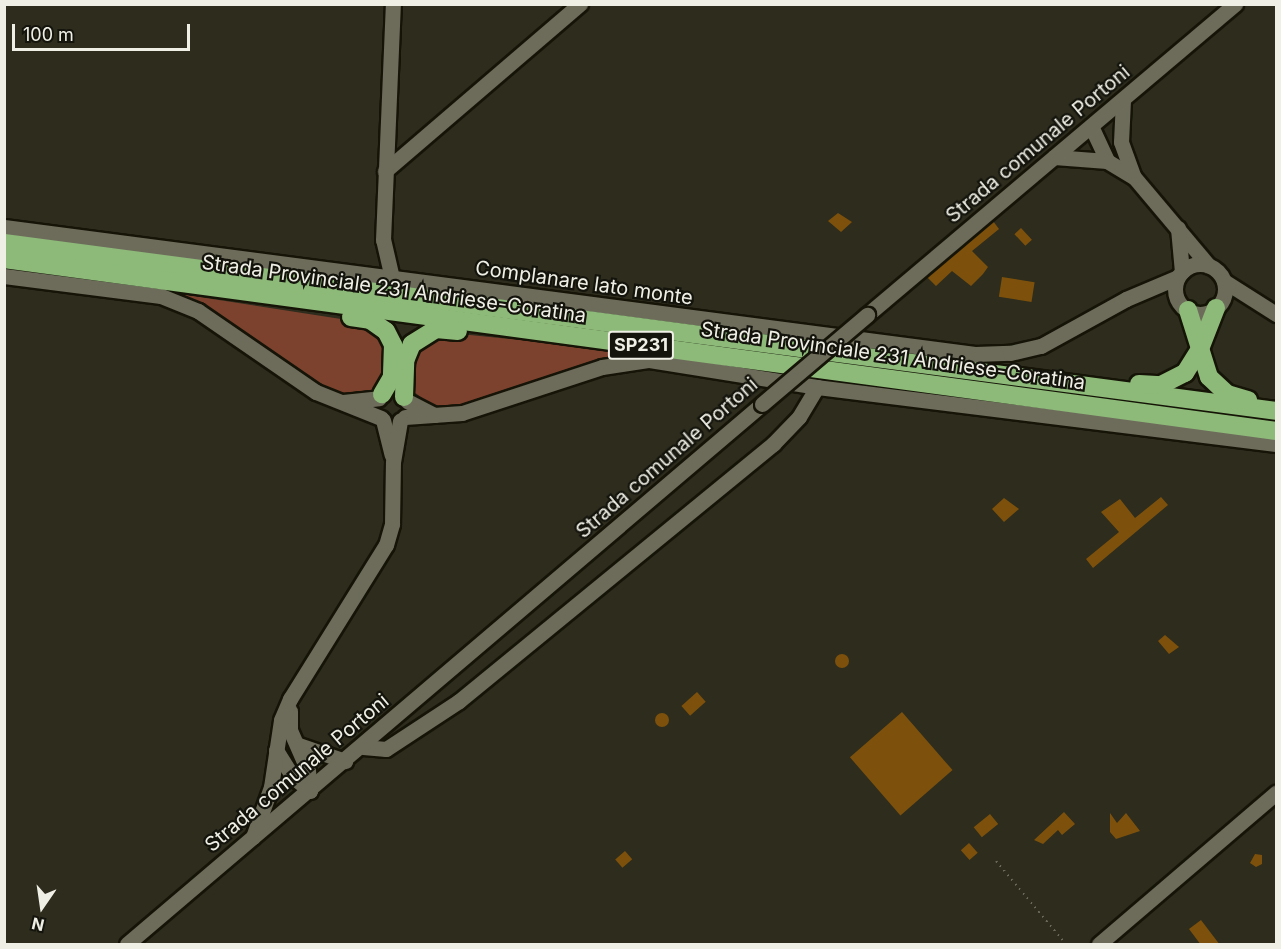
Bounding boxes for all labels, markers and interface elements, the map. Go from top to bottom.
scale bar [15,12,194,50]
text: 100 m [23,24,74,45]
street label: Strada comunale Portoni [941,60,1135,228]
street label: Strada Provinciale 231 Andriese-Coratina [200,250,588,328]
street label: Complanare lato monte [474,256,694,310]
street label: Strada Provinciale 231 Andriese-Coratina [699,317,1087,395]
road number: SP231 [606,330,676,360]
street label: Strada comunale Portoni [571,373,763,543]
street label: Strada comunale Portoni [200,689,394,857]
north arrow [12,877,72,937]
text: N [30,913,46,936]

